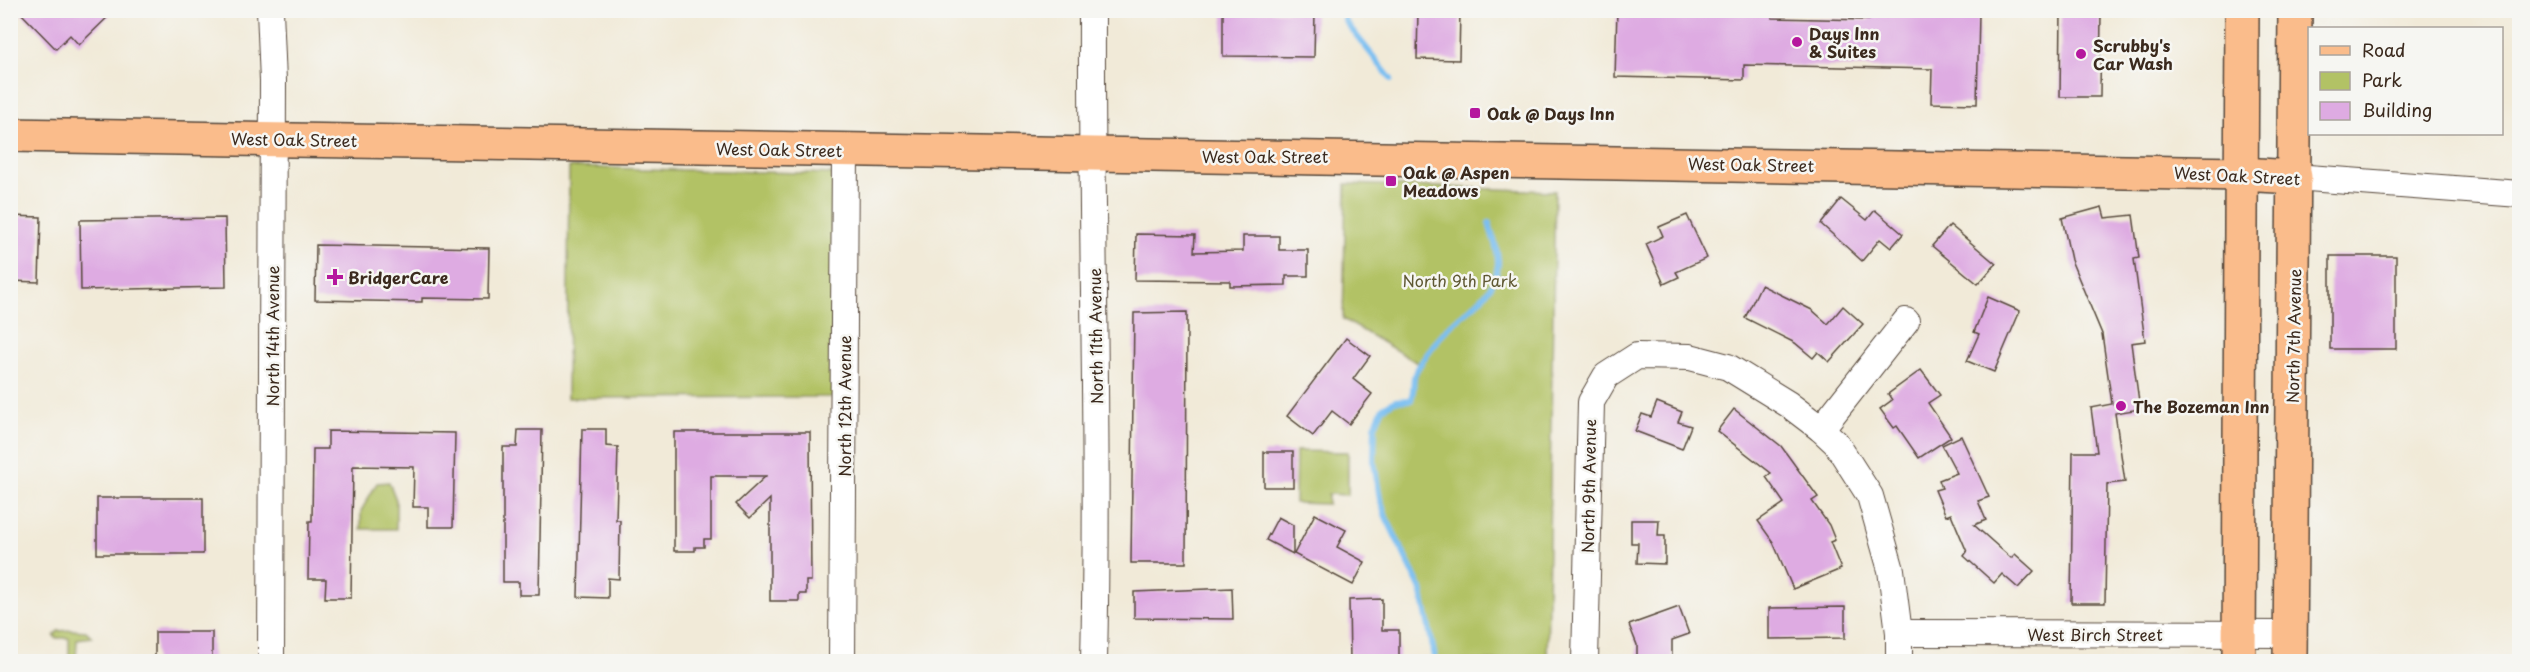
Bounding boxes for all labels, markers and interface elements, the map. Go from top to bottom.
place label: Days Inn & Suites [1809,21,1879,63]
legend [2308,27,2503,135]
place label: Scrubby's Car Wash [2093,33,2173,75]
marker: Days Inn & Suites [1790,35,1804,49]
text: Road [2362,36,2406,63]
marker: Scrubby's Car Wash [2074,47,2088,61]
text: Park [2362,66,2402,93]
text: Building [2362,96,2432,123]
place label: Oak @ Days Inn [1487,101,1615,125]
marker: Oak @ Days Inn [1468,106,1482,120]
street label: West Oak Street [231,126,358,152]
street label: West Oak Street [716,136,843,162]
street label: West Oak Street [1202,144,1329,168]
street label: West Oak Street [1688,151,1815,177]
place label: Oak @ Aspen Meadows [1403,160,1509,202]
street label: West Oak Street [2173,160,2301,190]
marker: Oak @ Aspen Meadows [1384,174,1398,188]
street label: North 14th Avenue [260,265,284,406]
place label: BridgerCare [348,265,449,289]
street label: North 11th Avenue [1082,267,1108,404]
marker: BridgerCare [326,268,344,286]
park label: North 9th Park [1403,268,1518,292]
street label: North 7th Avenue [2280,268,2306,403]
street label: North 12th Avenue [832,335,856,477]
place label: The Bozeman Inn [2133,394,2270,418]
marker: The Bozeman Inn [2114,399,2128,413]
street label: North 9th Avenue [1575,419,1601,553]
street label: West Birch Street [2027,622,2163,646]

